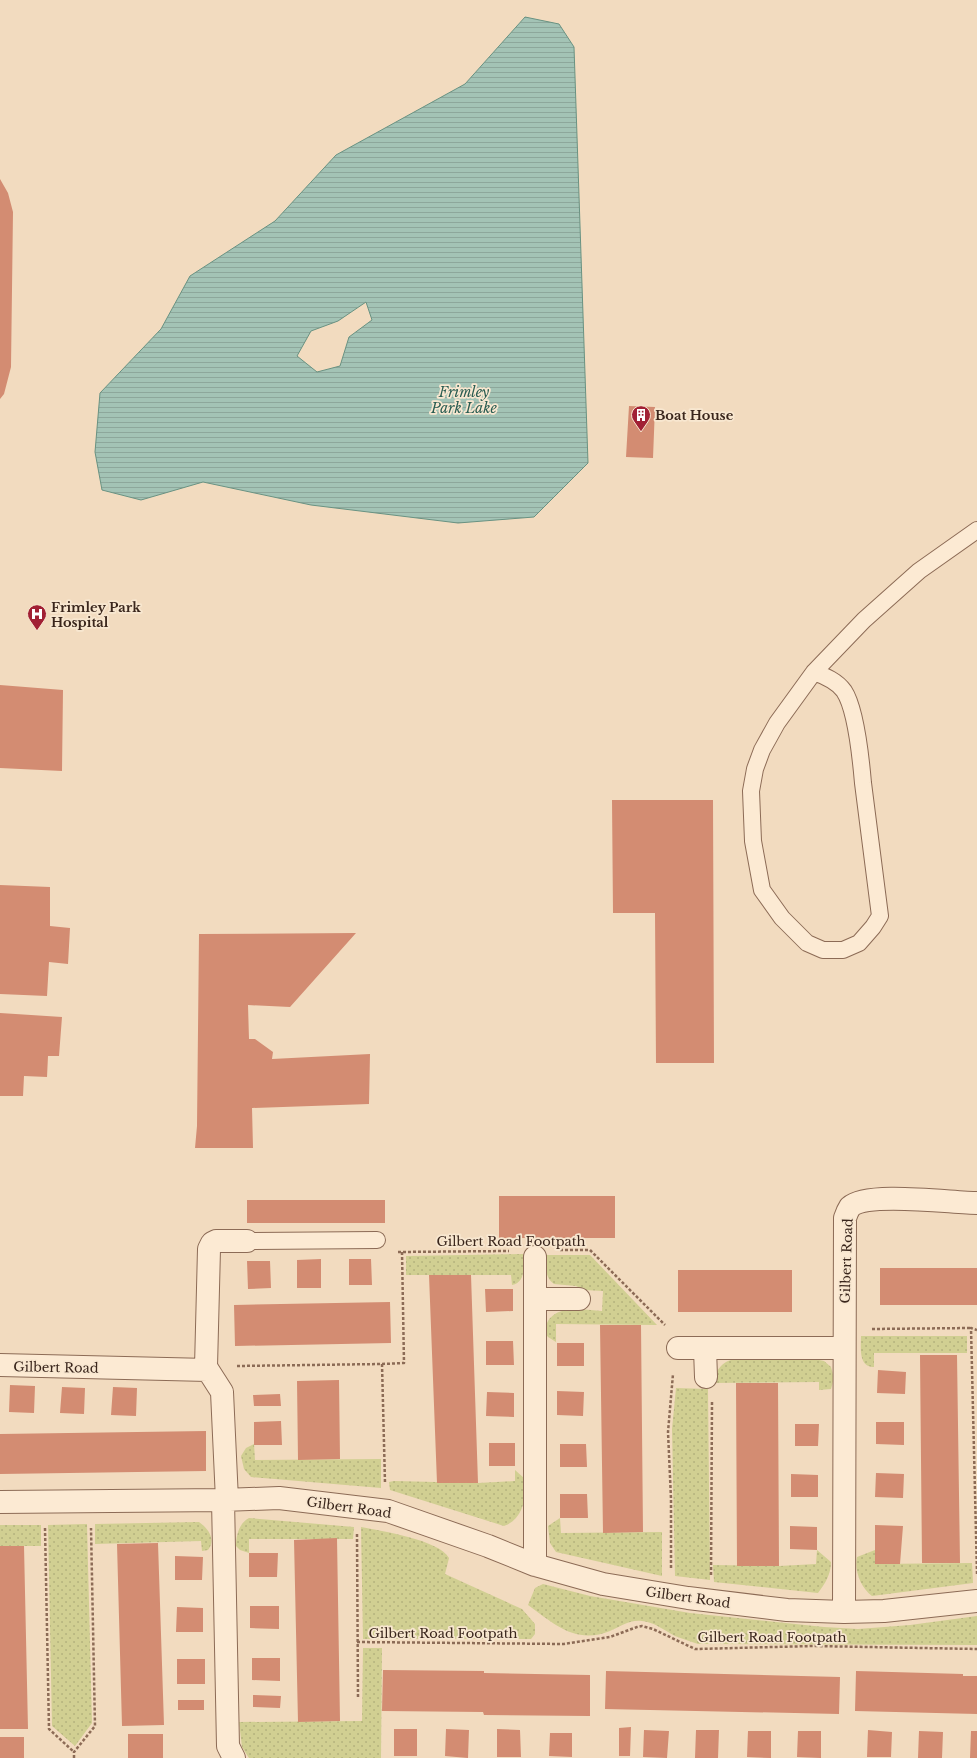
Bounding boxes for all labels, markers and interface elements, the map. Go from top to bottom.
water label: Frimley Park Lake [430,383,497,417]
building icon: Boat House [630,404,652,432]
place label: Boat House [655,407,734,424]
place label: Frimley Park Hospital [51,599,141,631]
hospital icon: Frimley Park Hospital [26,603,48,631]
street label: Gilbert Road [837,1218,856,1304]
street label: Gilbert Road Footpath [436,1233,586,1250]
street label: Gilbert Road [13,1358,99,1377]
street label: Gilbert Road [305,1493,393,1522]
street label: Gilbert Road [644,1583,732,1612]
street label: Gilbert Road Footpath [368,1625,518,1642]
street label: Gilbert Road Footpath [697,1629,847,1646]

